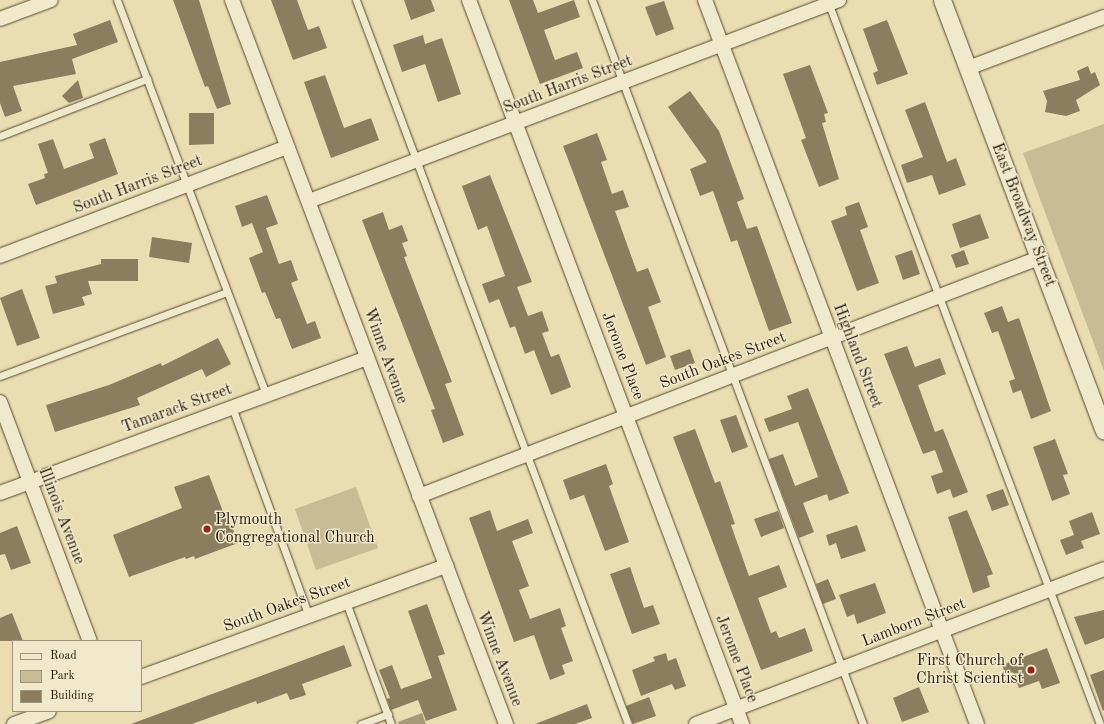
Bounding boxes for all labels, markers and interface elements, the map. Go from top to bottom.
street label: South Harris Street [501,51,635,119]
street label: East Broadway Street [987,140,1059,290]
street label: South Harris Street [71,151,205,219]
street label: Highland Street [828,301,886,411]
street label: Winne Avenue [359,305,411,407]
street label: Jerome Place [596,309,648,403]
street label: South Oakes Street [657,328,789,394]
street label: Tamarack Street [119,380,235,438]
street label: Illinois Avenue [34,465,88,567]
place label: Plymouth Congregational Church [215,510,375,548]
marker: Plymouth Congregational Church [202,524,212,534]
street label: South Oakes Street [221,573,353,637]
street label: Lamborn Street [859,594,969,652]
street label: Winne Avenue [472,609,526,709]
street label: Jerome Place [710,612,762,706]
legend [12,640,142,712]
text: Road [50,650,77,662]
place label: First Church of Christ Scientist [916,651,1023,689]
marker: First Church of Christ Scientist [1026,665,1036,675]
text: Park [50,670,75,682]
text: Building [50,690,94,702]

